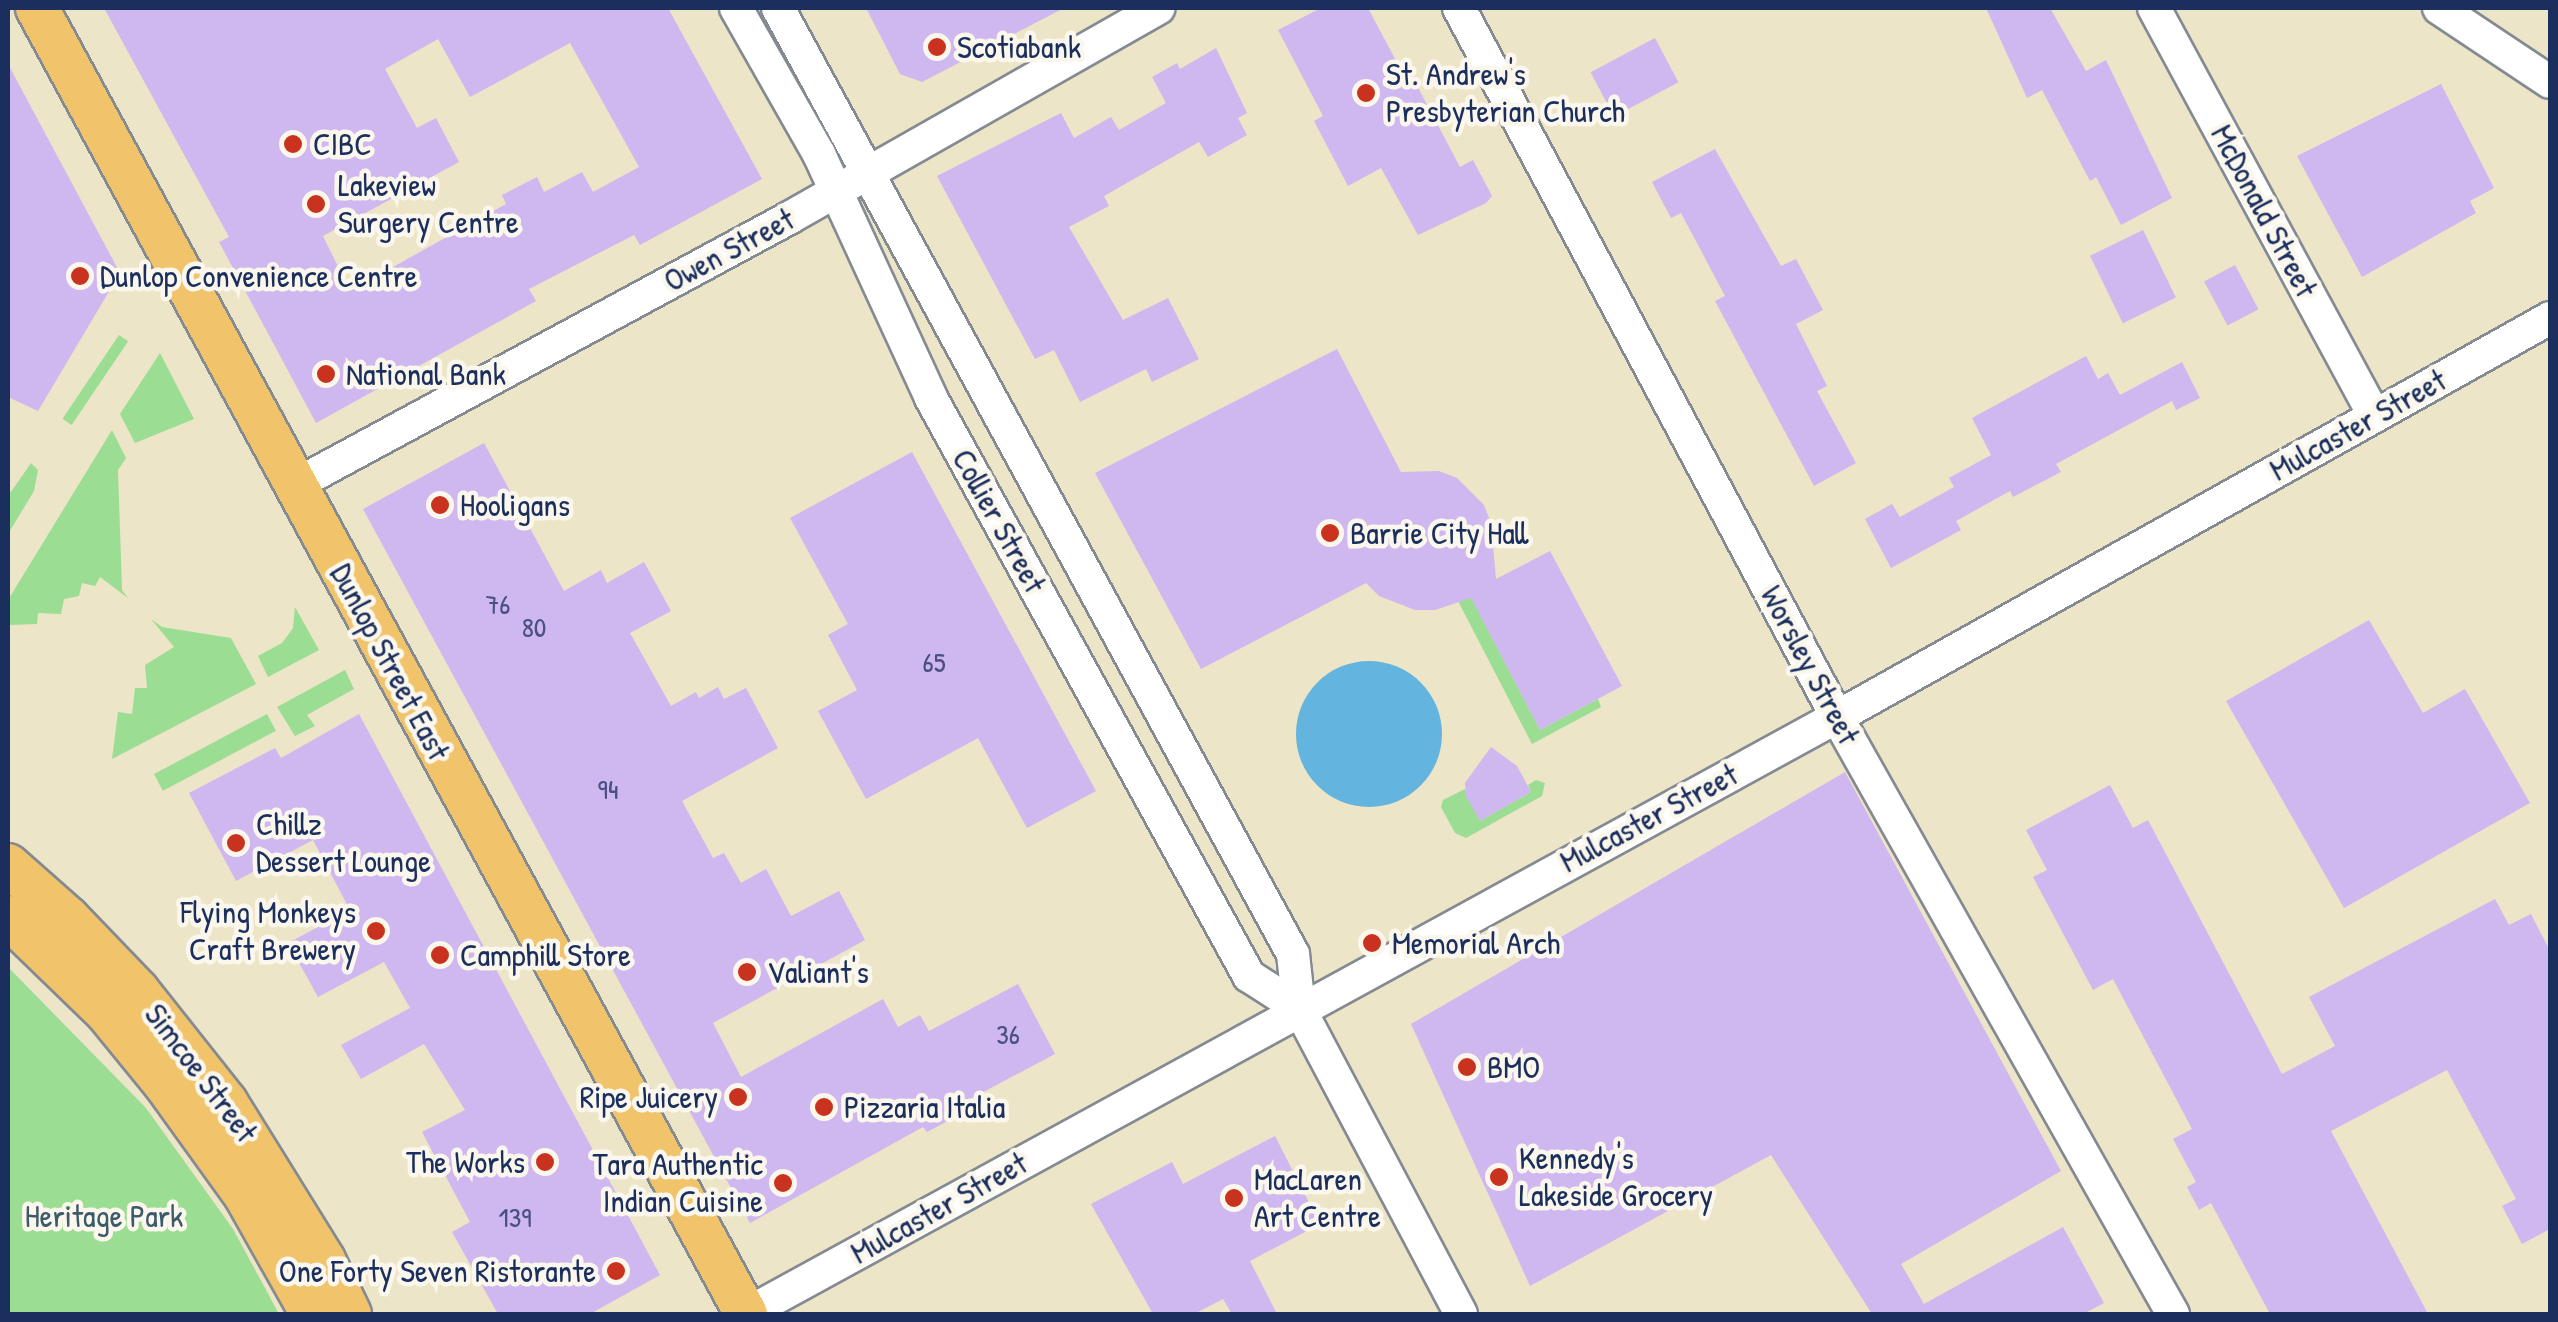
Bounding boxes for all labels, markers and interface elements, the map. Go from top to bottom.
place label: Scotiabank [957,28,1081,66]
marker: Scotiabank [926,36,948,58]
place label: St. Andrew's Presbyterian Church [1386,56,1625,131]
marker: St. Andrew's Presbyterian Church [1355,82,1377,104]
street label: McDonald Street [2203,118,2325,304]
place label: CIBC [313,125,372,163]
marker: CIBC [282,133,304,155]
place label: Lakeview Surgery Centre [338,167,519,242]
marker: Lakeview Surgery Centre [303,191,329,217]
street label: Owen Street [657,200,801,300]
place label: Dunlop Convenience Centre [100,257,418,295]
marker: Dunlop Convenience Centre [69,265,91,287]
place label: National Bank [346,355,506,393]
street label: Mulcaster Street [2263,361,2453,489]
marker: National Bank [315,363,337,385]
street label: Collier Street [944,442,1054,600]
place label: Hooligans [460,486,570,524]
marker: Hooligans [429,494,451,516]
place label: Barrie City Hall [1350,514,1529,552]
marker: Barrie City Hall [1319,522,1341,544]
street label: Dunlop Street East [322,557,458,767]
street label: Worsley Street [1752,579,1868,751]
house number: 76 [485,587,511,621]
house number: 80 [522,610,546,644]
house number: 65 [922,645,946,679]
street label: Mulcaster Street [1554,755,1744,881]
house number: 94 [598,772,618,806]
place label: Chillz Dessert Lounge [256,806,431,881]
marker: Chillz Dessert Lounge [225,832,247,854]
place label: Flying Monkeys Craft Brewery [180,894,356,969]
marker: Flying Monkeys Craft Brewery [365,920,387,942]
place label: Memorial Arch [1392,924,1560,962]
marker: Memorial Arch [1361,932,1383,954]
place label: Camphill Store [460,936,631,974]
marker: Camphill Store [429,944,451,966]
place label: Valiant's [767,953,869,991]
marker: Valiant's [736,961,758,983]
street label: Simcoe Street [136,996,266,1150]
house number: 36 [996,1017,1020,1051]
place label: BMO [1487,1048,1540,1086]
marker: BMO [1456,1056,1478,1078]
place label: Ripe Juicery [580,1078,718,1116]
marker: Ripe Juicery [727,1086,749,1108]
place label: Pizzaria Italia [844,1088,1005,1126]
marker: Pizzaria Italia [813,1096,835,1118]
place label: Kennedy's Lakeside Grocery [1519,1140,1713,1215]
place label: The Works [406,1143,525,1181]
street label: Mulcaster Street [844,1144,1034,1272]
place label: Tara Authentic Indian Cuisine [593,1146,763,1221]
marker: The Works [534,1151,556,1173]
place label: MacLaren Art Centre [1254,1161,1381,1236]
marker: Kennedy's Lakeside Grocery [1488,1166,1510,1188]
marker: Tara Authentic Indian Cuisine [772,1172,794,1194]
marker: MacLaren Art Centre [1223,1187,1245,1209]
park label: Heritage Park [25,1197,183,1235]
house number: 139 [499,1200,531,1234]
place label: One Forty Seven Ristorante [279,1252,596,1290]
marker: One Forty Seven Ristorante [605,1260,627,1282]

